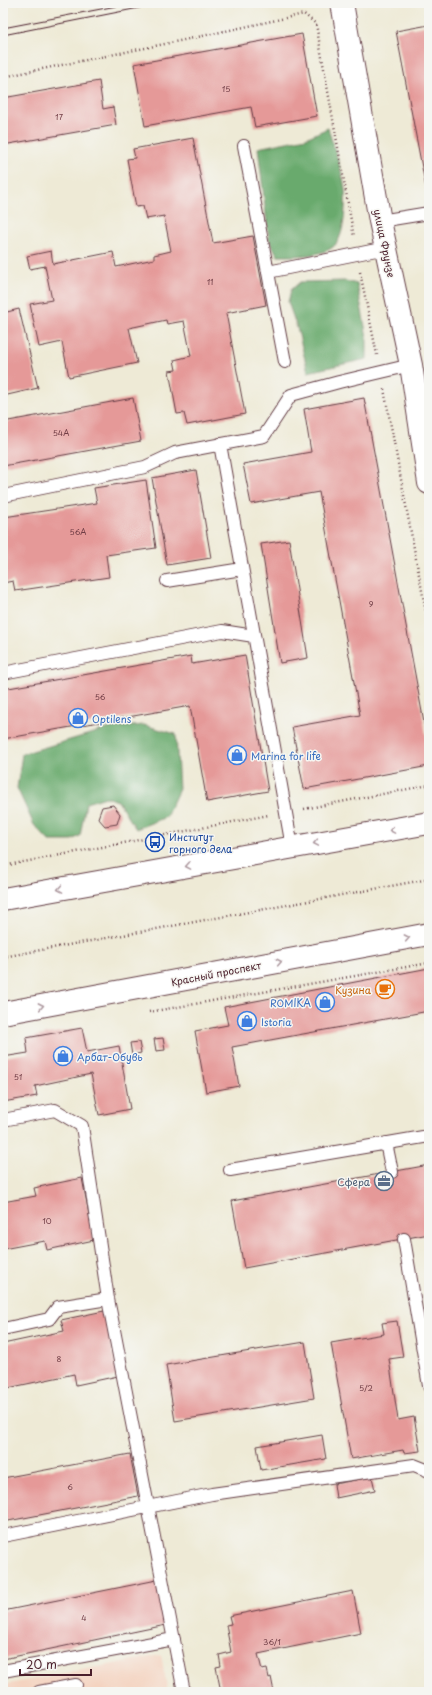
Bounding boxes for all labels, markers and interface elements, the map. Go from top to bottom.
house number: 15 [222,83,230,95]
house number: 17 [55,111,64,123]
street label: улица Фрунзе [370,207,400,279]
house number: 11 [207,276,213,288]
house number: 54А [53,427,69,439]
house number: 56А [70,526,86,538]
house number: 9 [369,598,374,610]
house number: 56 [95,691,106,703]
shop icon: Optilens [67,707,89,729]
place label: Optilens [92,711,132,726]
shop icon: Marina for life [226,744,248,766]
place label: Marina for life [251,748,321,763]
one-way arrow [389,825,395,833]
place label: Институт горного дела [169,829,233,856]
bus stop icon: Институт горного дела [144,831,166,853]
one-way arrow [313,838,319,847]
one-way arrow [185,861,191,870]
one-way arrow [57,884,63,892]
one-way arrow [404,934,410,942]
street label: Красный проспект [170,957,262,989]
one-way arrow [276,958,282,966]
cafe icon: Кузина [374,978,396,1000]
place label: Кузина [335,982,372,998]
shop icon: ROMIKA [314,991,336,1013]
place label: ROMIKA [270,995,311,1010]
one-way arrow [38,1002,44,1011]
shop icon: Istoria [236,1010,258,1032]
place label: Istoria [261,1014,292,1029]
shop icon: Арбат-Обувь [52,1045,74,1067]
place label: Арбат-Обувь [77,1049,143,1064]
house number: 51 [14,1071,23,1083]
office icon: Сфера [373,1170,395,1192]
place label: Сфера [337,1174,371,1189]
house number: 10 [42,1215,52,1227]
house number: 8 [57,1353,62,1365]
house number: 5/2 [359,1382,373,1394]
house number: 6 [67,1481,73,1493]
house number: 4 [81,1612,87,1624]
house number: 36/1 [263,1636,281,1648]
scale bar [20,1651,91,1677]
text: 20 m [26,1655,57,1673]

